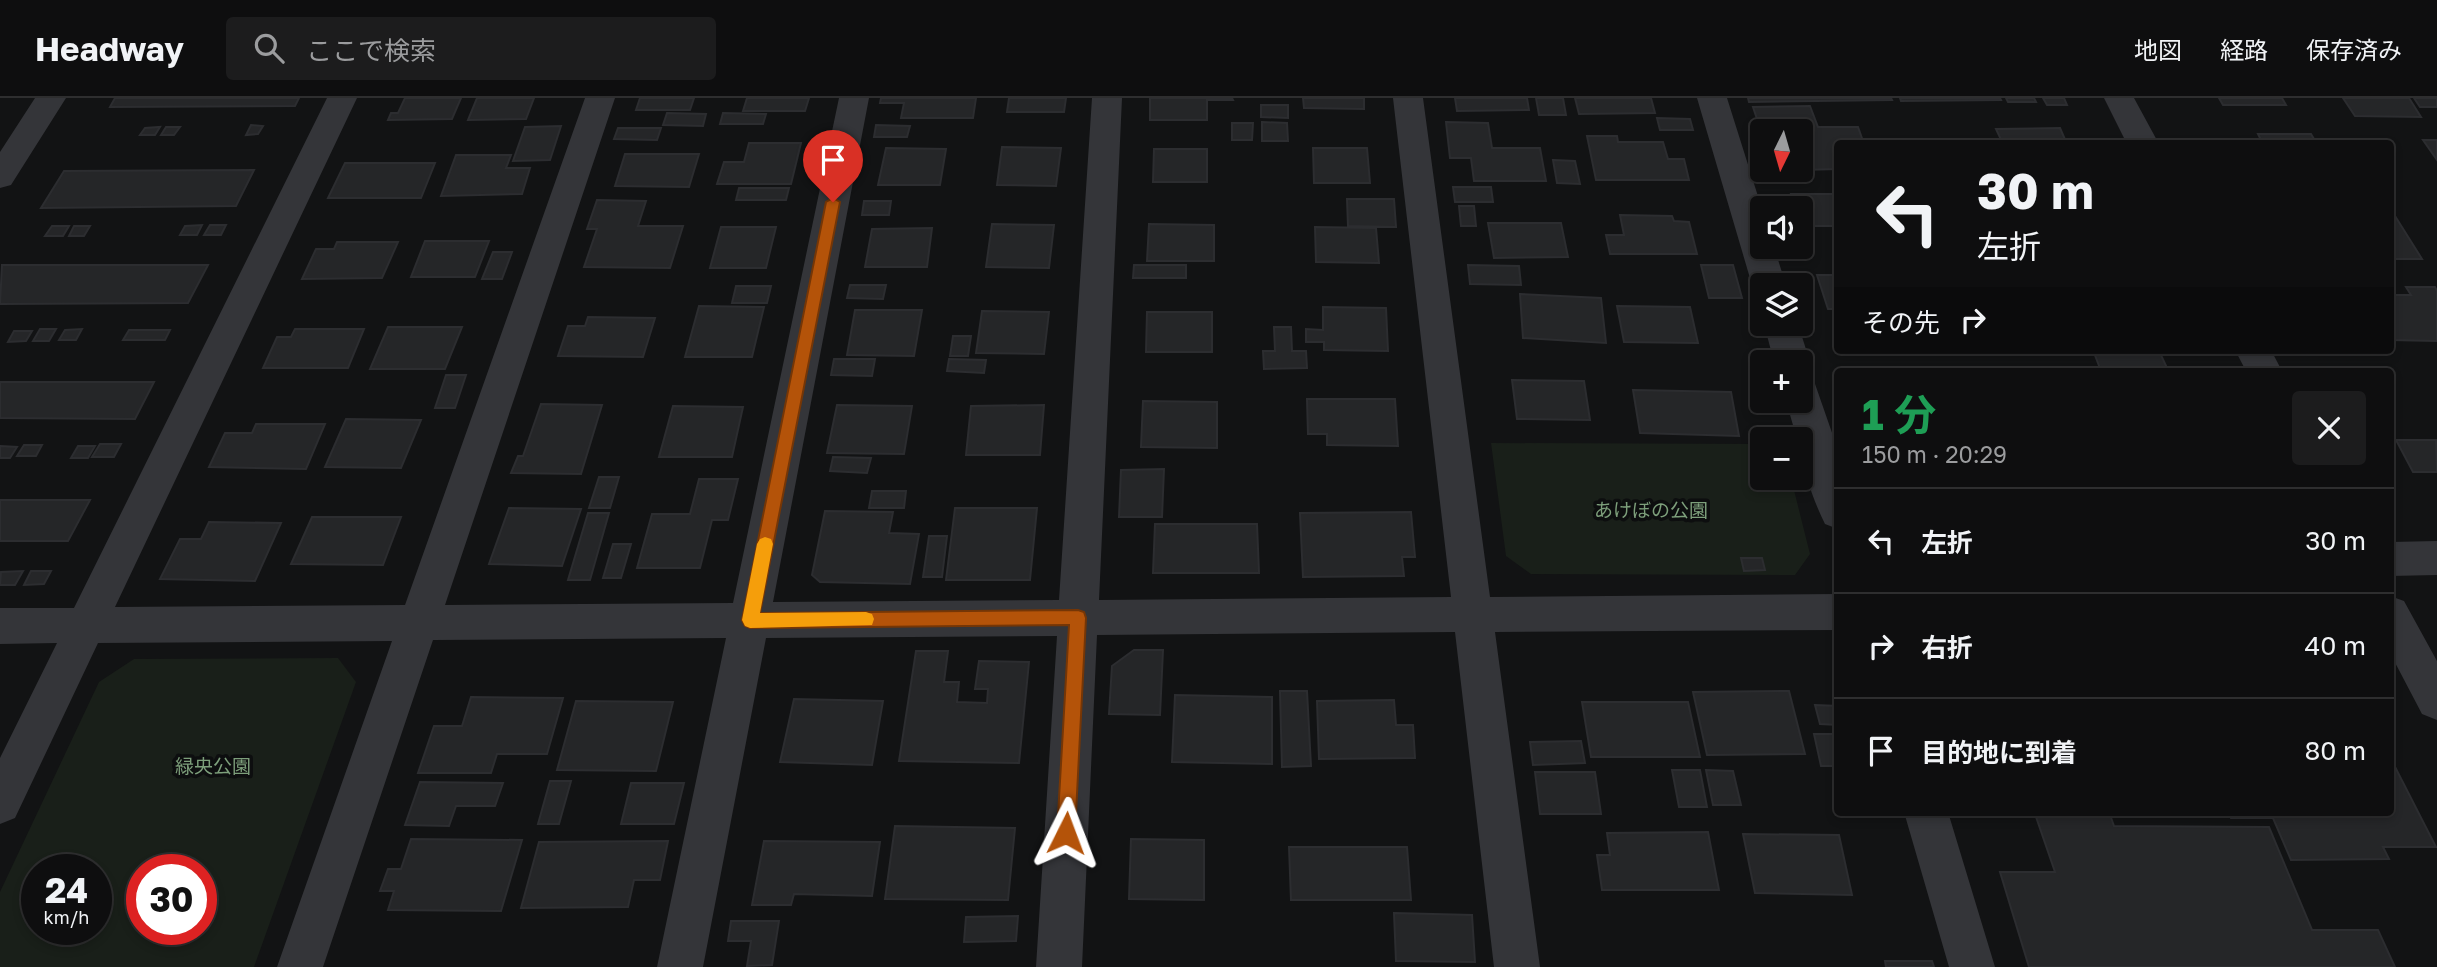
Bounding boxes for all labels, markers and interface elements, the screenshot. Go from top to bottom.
search box [226,17,716,80]
text: Headway [35,29,184,68]
icon: search [250,29,288,67]
text: ここで検索 [306,35,436,66]
text: 地図 [2134,35,2182,64]
text: 経路 [2220,35,2268,64]
text: 保存済み [2306,35,2402,64]
north arrow [1750,119,1813,182]
map controls [1750,119,1813,490]
pin [803,130,863,202]
icon: arrive [814,141,852,179]
text: 30 m [1977,161,2094,220]
icon: left [1862,168,1953,259]
button: sound [1750,196,1813,259]
text: 左折 [1977,227,2041,265]
button: layers [1750,273,1813,336]
icon: right [1954,301,1992,339]
text: その先 [1862,307,1940,338]
button: + [1750,350,1813,413]
text: 1 分 [1862,389,1936,439]
button: close [2292,391,2366,465]
button: − [1750,427,1813,490]
text: 150 m · 20:29 [1862,440,2007,468]
park label: あけぼの公園 [1594,498,1708,521]
icon: left [1862,522,1900,560]
text: 30 m [2305,525,2366,556]
text: 左折 [1921,527,1973,558]
icon: right [1862,627,1900,665]
text: 40 m [2305,630,2366,661]
text: 右折 [1921,632,1973,663]
icon: arrive [1862,732,1900,770]
text: 80 m [2305,735,2366,766]
text: 目的地に到着 [1921,737,2077,768]
park label: 緑央公園 [175,754,251,777]
position arrow [1029,796,1103,870]
speed limit sign: 30 [126,854,217,945]
text: 24 [45,869,88,911]
text: km/h [44,906,89,928]

